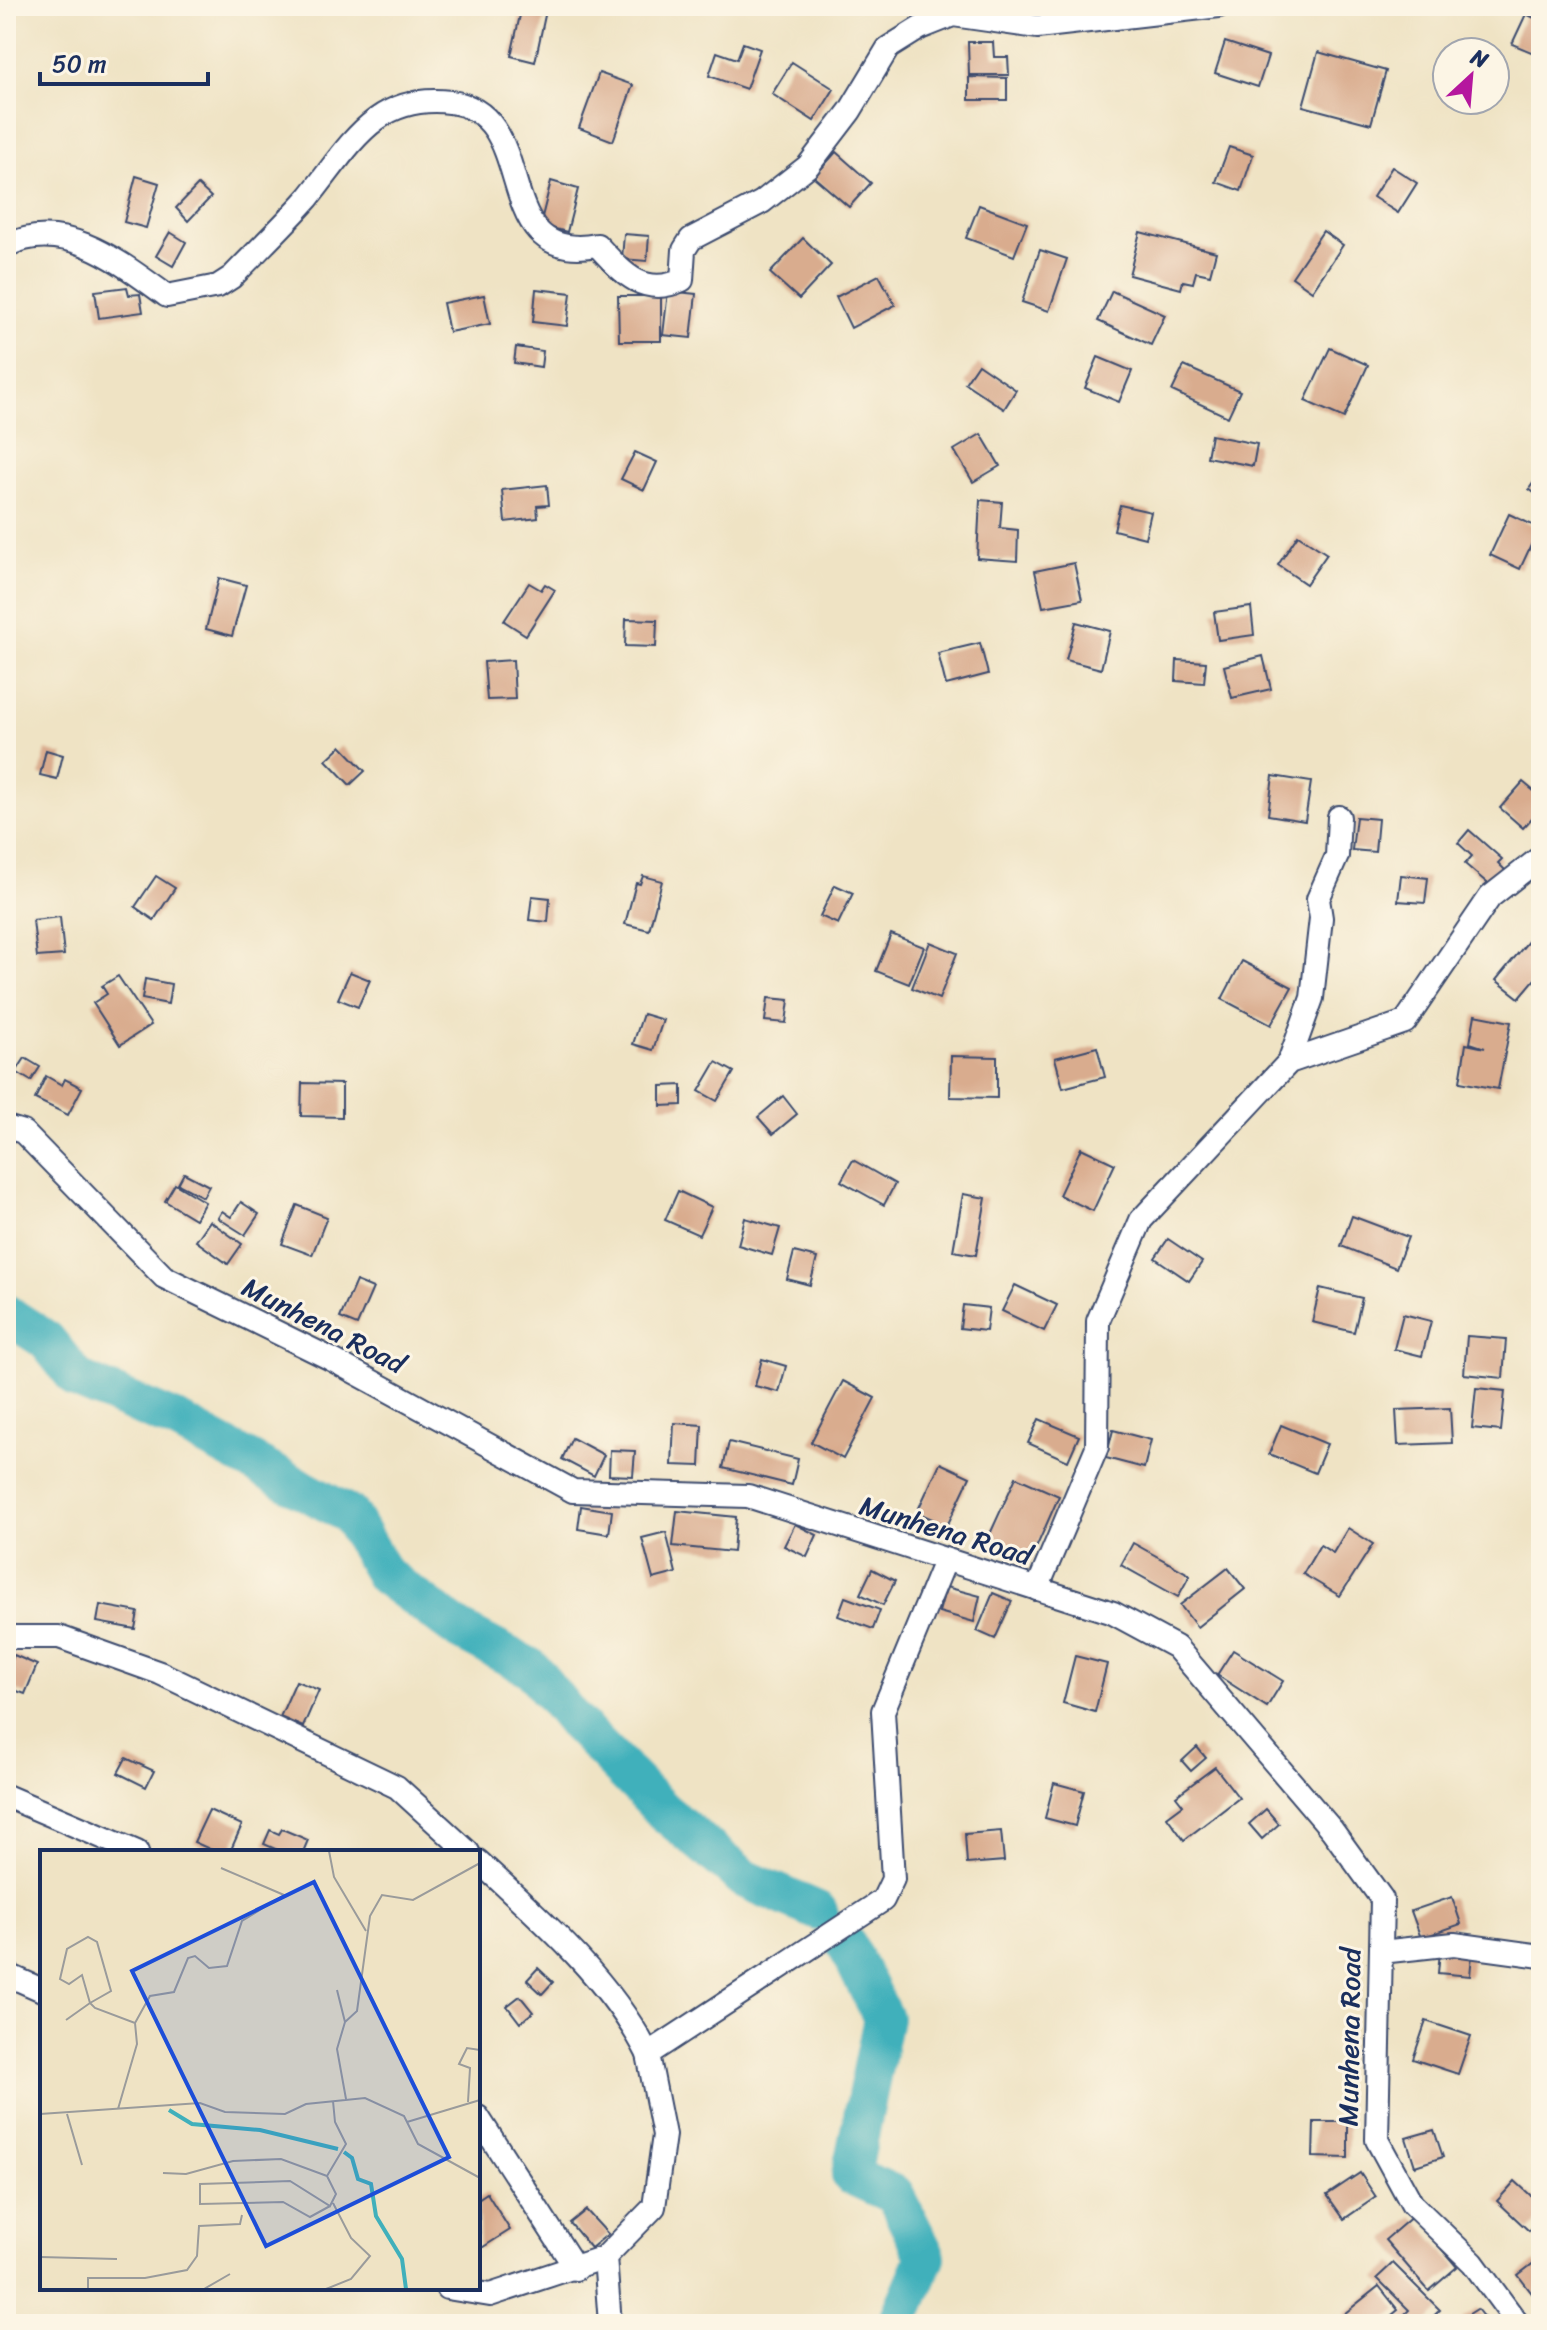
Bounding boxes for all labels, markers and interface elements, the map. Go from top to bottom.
scale bar [40,36,208,86]
north arrow [1431,36,1511,116]
text: N [1463,37,1496,80]
text: 50 m [52,43,107,85]
street label: Munhena Road [233,1263,416,1389]
street label: Munhena Road [853,1481,1041,1581]
inset map [40,1850,480,2290]
street label: Munhena Road [1323,1945,1376,2127]

